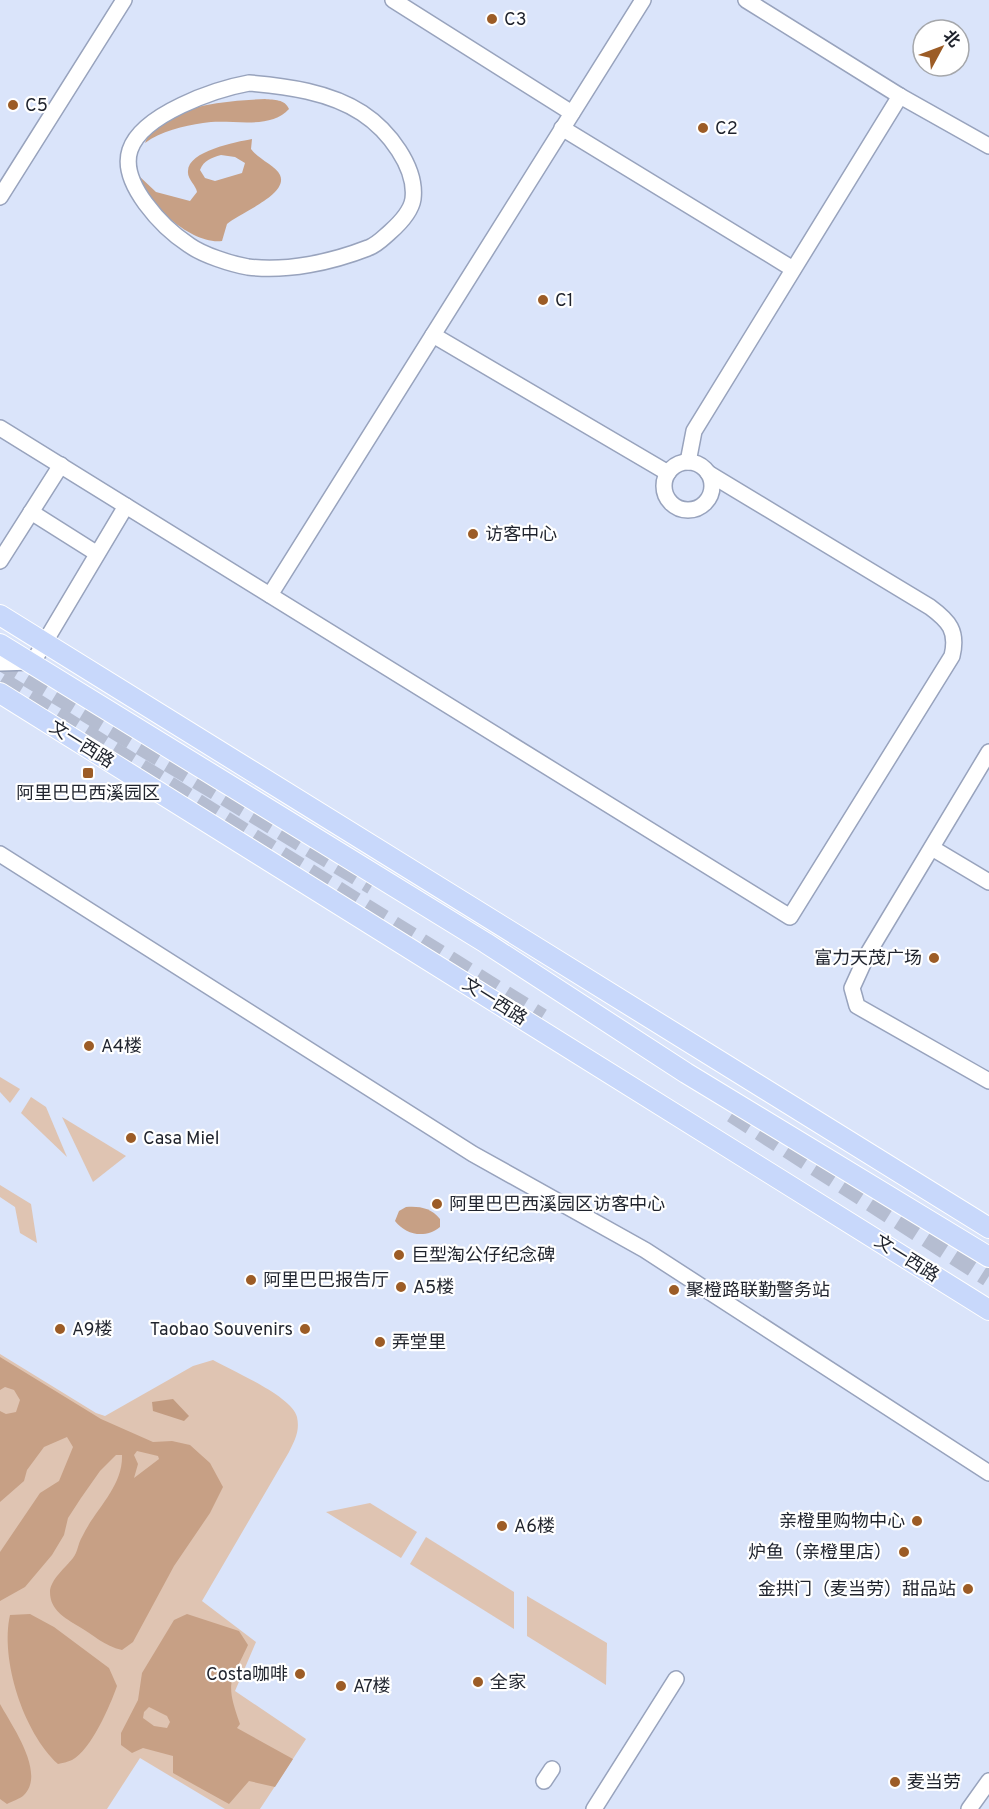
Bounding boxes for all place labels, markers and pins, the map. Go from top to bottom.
place label: C3 [504,9,526,32]
marker: C3 [485,12,499,26]
place label: C5 [25,95,48,118]
marker: C5 [6,98,20,112]
place label: C2 [715,118,738,141]
marker: C2 [696,121,710,135]
place label: C1 [555,290,573,313]
marker: C1 [536,293,550,307]
place label: 访客中心 [485,524,557,547]
marker: 访客中心 [466,527,480,541]
marker: 阿里巴巴西溪园区 [81,766,95,780]
place label: 阿里巴巴西溪园区 [16,783,160,806]
place label: 富力天茂广场 [814,948,922,971]
marker: 富力天茂广场 [927,951,941,965]
place label: A4楼 [101,1036,142,1059]
marker: A4楼 [82,1039,96,1053]
place label: Casa Miel [143,1128,220,1151]
marker: Casa Miel [124,1131,138,1145]
place label: 阿里巴巴西溪园区访客中心 [449,1194,665,1217]
marker: 阿里巴巴西溪园区访客中心 [430,1197,444,1211]
place label: 巨型淘公仔纪念碑 [411,1245,555,1268]
marker: 巨型淘公仔纪念碑 [392,1248,406,1262]
place label: 阿里巴巴报告厅 [263,1270,389,1293]
marker: 阿里巴巴报告厅 [244,1273,258,1287]
place label: A5楼 [413,1277,454,1300]
marker: A5楼 [394,1280,408,1294]
place label: 聚橙路联勤警务站 [686,1280,830,1303]
marker: 聚橙路联勤警务站 [667,1283,681,1297]
place label: A9楼 [72,1319,112,1342]
place label: Taobao Souvenirs [150,1319,293,1342]
marker: A9楼 [53,1322,67,1336]
marker: Taobao Souvenirs [298,1322,312,1336]
place label: 弄堂里 [392,1332,446,1355]
marker: 弄堂里 [373,1335,387,1349]
place label: 亲橙里购物中心 [779,1511,905,1534]
marker: 亲橙里购物中心 [910,1514,924,1528]
place label: A6楼 [514,1516,555,1539]
marker: A6楼 [495,1519,509,1533]
place label: 炉鱼（亲橙里店） [748,1542,892,1565]
marker: 炉鱼（亲橙里店） [897,1545,911,1559]
place label: 金拱门（麦当劳）甜品站 [758,1579,956,1602]
marker: 金拱门（麦当劳）甜品站 [961,1582,975,1596]
place label: Costa咖啡 [206,1664,288,1687]
marker: Costa咖啡 [293,1667,307,1681]
place label: 全家 [490,1672,526,1695]
marker: 全家 [471,1675,485,1689]
place label: A7楼 [353,1676,391,1699]
marker: A7楼 [334,1679,348,1693]
place label: 麦当劳 [907,1772,961,1795]
marker: 麦当劳 [888,1775,902,1789]

